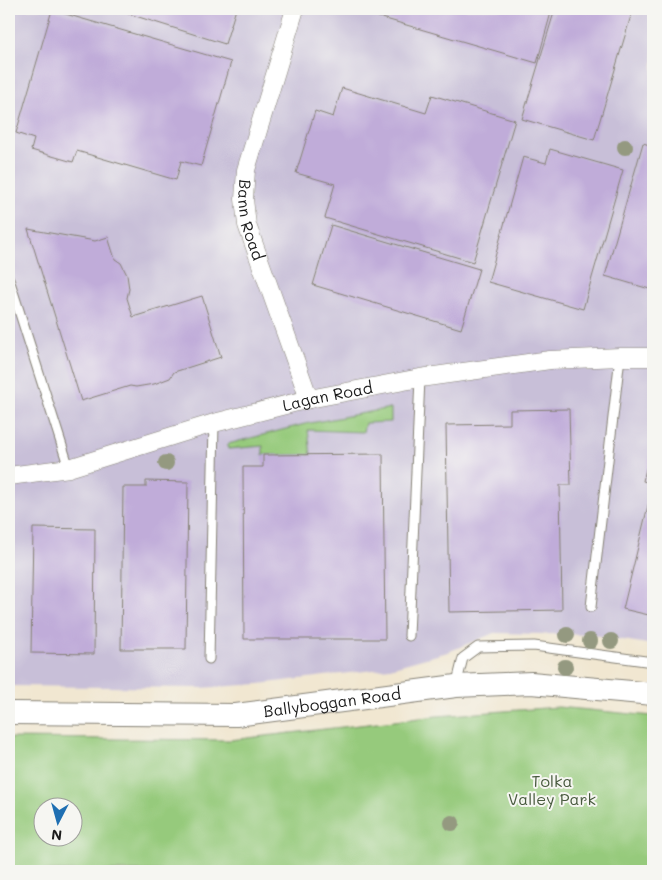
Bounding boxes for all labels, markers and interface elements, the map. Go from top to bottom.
street label: Bann Road [234,179,270,263]
street label: Lagan Road [280,376,374,415]
street label: Ballyboggan Road [262,682,402,721]
park label: Tolka Valley Park [508,770,596,809]
north arrow [32,798,82,848]
text: N [50,825,63,845]

